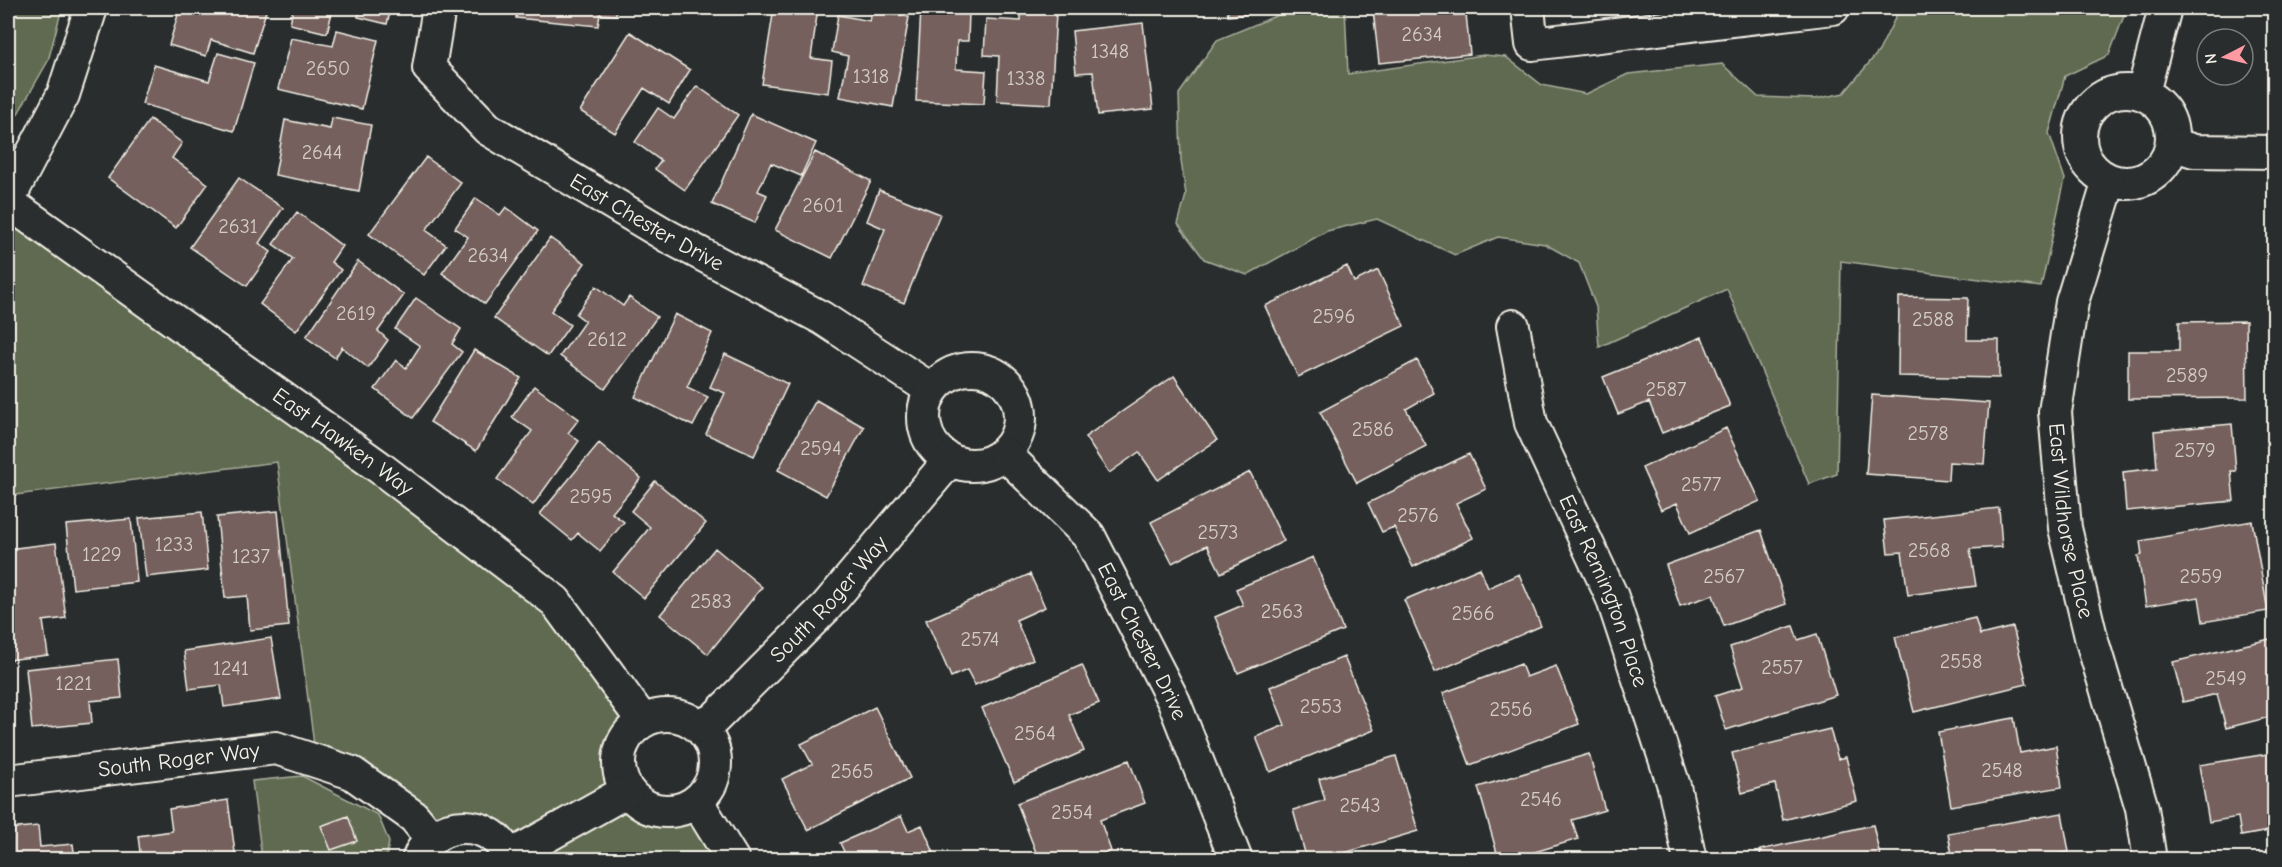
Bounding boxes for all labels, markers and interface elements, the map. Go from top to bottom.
house number: 2634 [1401,23,1443,46]
north arrow [2195,27,2255,87]
house number: 1348 [1091,40,1129,63]
text: N [2202,52,2221,65]
house number: 2650 [306,57,350,80]
house number: 1318 [853,65,889,88]
house number: 1338 [1007,67,1045,90]
house number: 2644 [302,141,342,164]
street label: East Chester Drive [565,168,728,277]
house number: 2601 [802,194,844,217]
house number: 2631 [218,215,258,238]
house number: 2634 [467,244,509,267]
house number: 2619 [336,302,376,325]
house number: 2596 [1313,305,1355,328]
house number: 2588 [1912,308,1954,331]
house number: 2612 [587,328,627,351]
house number: 2589 [2166,364,2208,387]
house number: 2587 [1645,378,1687,401]
street label: East Hawken Way [268,382,419,502]
house number: 2586 [1352,418,1394,441]
house number: 2578 [1908,422,1948,445]
street label: East Wildhorse Place [2043,422,2099,621]
house number: 2594 [800,437,842,460]
house number: 2579 [2174,439,2216,462]
house number: 2577 [1681,473,1722,496]
house number: 2595 [570,485,612,508]
street label: East Remington Place [1553,491,1654,690]
house number: 2576 [1397,504,1439,527]
house number: 2573 [1198,521,1238,544]
street label: South Roger Way [765,531,893,668]
house number: 1233 [155,533,193,556]
house number: 2568 [1908,539,1950,562]
house number: 1229 [82,543,122,566]
house number: 1237 [232,545,271,568]
street label: East Chester Drive [1092,558,1193,724]
house number: 2567 [1703,565,1745,588]
house number: 2559 [2180,565,2222,588]
house number: 2583 [690,590,732,613]
house number: 2563 [1261,600,1303,623]
house number: 2566 [1452,602,1494,625]
house number: 2574 [961,628,999,651]
house number: 2558 [1940,650,1982,673]
house number: 2557 [1761,656,1803,679]
house number: 1241 [213,657,249,680]
house number: 2549 [2205,667,2247,690]
house number: 1221 [56,672,92,695]
house number: 2553 [1300,695,1342,718]
house number: 2556 [1490,698,1532,721]
house number: 2564 [1014,722,1056,745]
street label: South Roger Way [96,737,261,783]
house number: 2548 [1981,759,2023,782]
house number: 2565 [831,760,873,783]
house number: 2546 [1520,788,1562,811]
house number: 2543 [1339,794,1381,817]
house number: 2554 [1051,801,1093,824]

